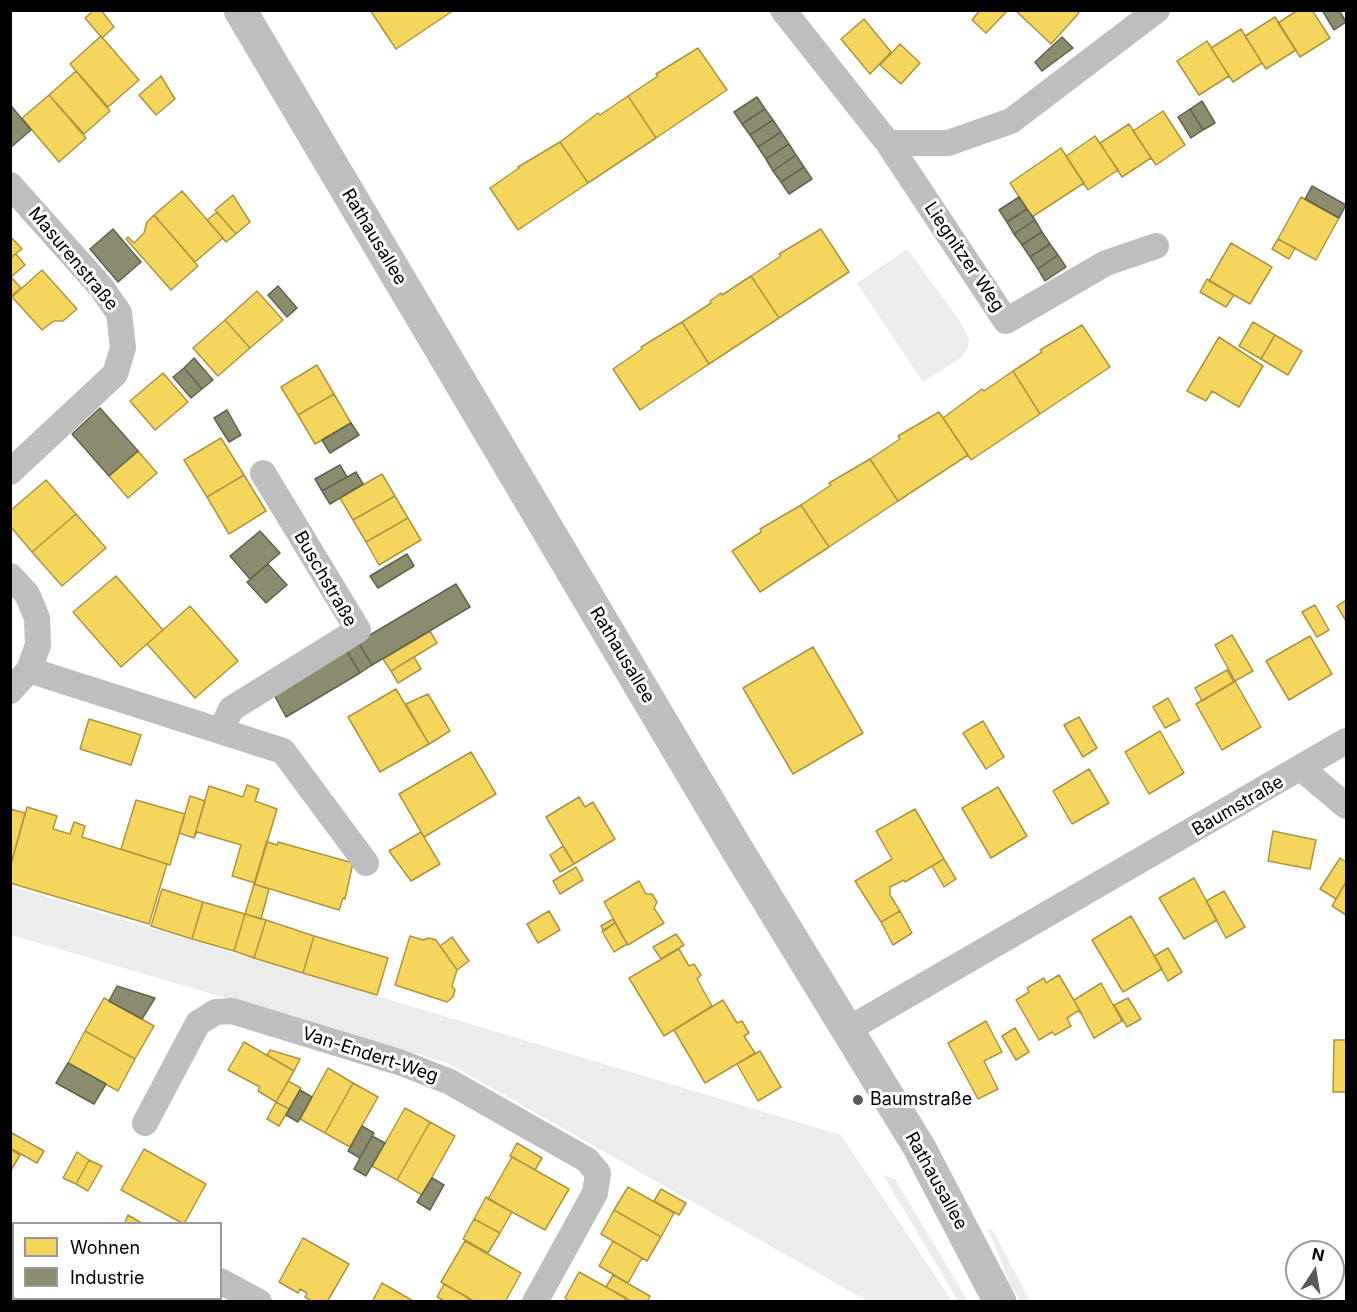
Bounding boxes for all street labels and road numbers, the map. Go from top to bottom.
street label: Rathausallee [337,185,411,289]
street label: Liegnitzer Weg [919,198,1009,316]
street label: Masurenstraße [24,203,122,315]
street label: Buschstraße [289,527,361,631]
street label: Rathausallee [585,603,659,707]
street label: Baumstraße [1188,771,1288,841]
street label: Van-Endert-Weg [299,1023,441,1087]
street label: Rathausallee [900,1128,972,1234]

